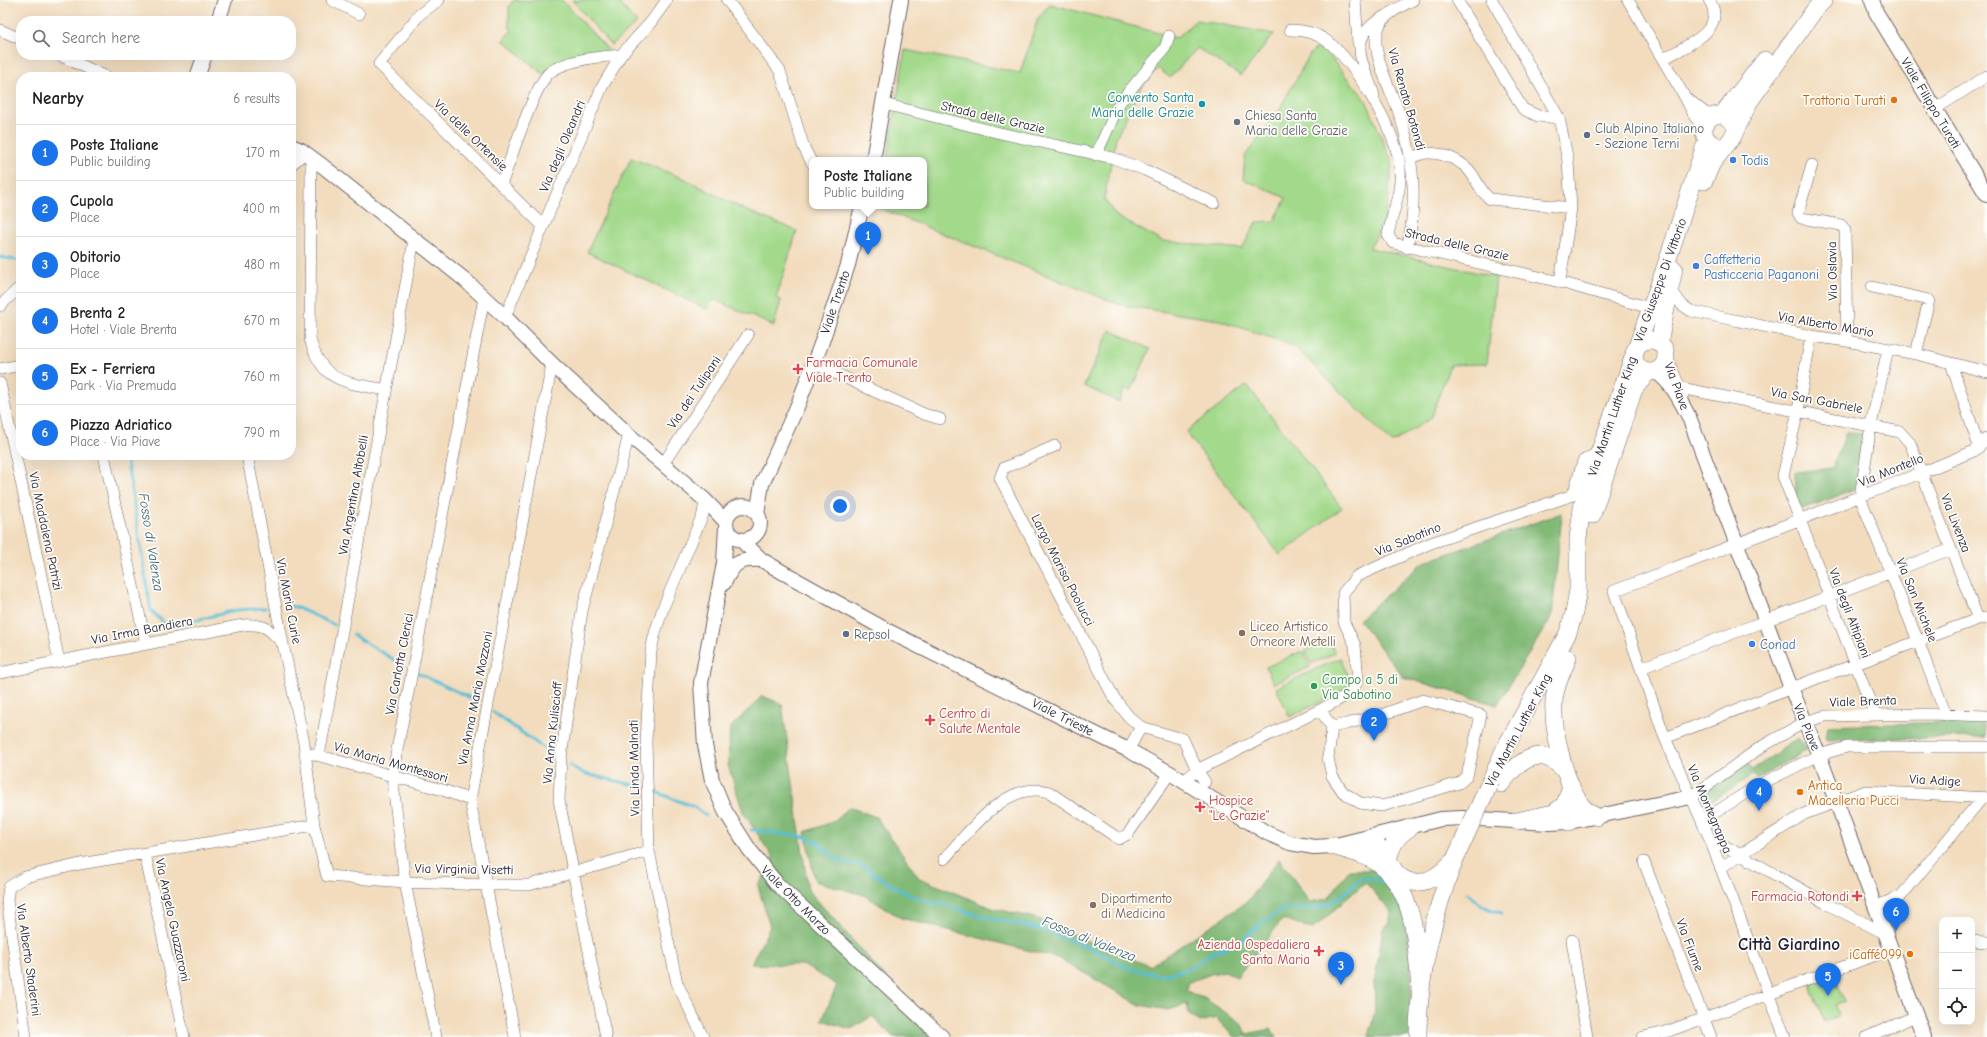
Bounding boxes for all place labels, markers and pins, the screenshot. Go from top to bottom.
place label: Convento Santa Maria delle Grazie [1091,90,1194,120]
place label: Trattoria Turati [1803,93,1886,108]
marker: Trattoria Turati [1889,95,1899,105]
marker: Convento Santa Maria delle Grazie [1197,99,1207,109]
place label: Chiesa Santa Maria delle Grazie [1245,108,1348,138]
marker: Chiesa Santa Maria delle Grazie [1232,117,1242,127]
place label: Club Alpino Italiano - Sezione Terni [1595,121,1704,151]
marker: Club Alpino Italiano - Sezione Terni [1582,130,1592,140]
place label: Todis [1741,153,1769,168]
marker: Todis [1728,155,1738,165]
pin: 1 [855,222,881,255]
place label: Caffetteria Pasticceria Paganoni [1704,252,1819,282]
marker: Caffetteria Pasticceria Paganoni [1691,261,1701,271]
place label: Farmacia Comunale Viale Trento [806,355,918,385]
marker: Farmacia Comunale Viale Trento [793,364,803,374]
place label: Liceo Artistico Orneore Metelli [1250,619,1336,649]
place label: Repsol [854,627,890,642]
marker: Liceo Artistico Orneore Metelli [1237,628,1247,638]
marker: Repsol [841,629,851,639]
place label: Conad [1760,637,1796,652]
marker: Conad [1747,639,1757,649]
place label: Campo a 5 di Via Sabotino [1322,672,1398,702]
marker: Campo a 5 di Via Sabotino [1309,681,1319,691]
place label: Centro di Salute Mentale [939,706,1021,736]
pin: 2 [1361,708,1387,741]
marker: Centro di Salute Mentale [924,714,936,726]
pin: 4 [1746,778,1772,811]
place label: Antica Macelleria Pucci [1808,778,1899,808]
marker: Antica Macelleria Pucci [1795,787,1805,797]
place label: Hospice "Le Grazie" [1209,793,1269,823]
marker: Hospice "Le Grazie" [1194,801,1206,813]
place label: Farmacia Rotondi [1751,889,1849,904]
place label: Dipartimento di Medicina [1101,891,1172,921]
marker: Farmacia Rotondi [1852,891,1862,901]
pin: 6 [1883,898,1909,931]
marker: Dipartimento di Medicina [1088,900,1098,910]
place label: Azienda Ospedaliera Santa Maria [1197,937,1310,967]
marker: Azienda Ospedaliera Santa Maria [1313,945,1325,957]
place label: iCaffé099 [1849,947,1902,962]
marker: iCaffé099 [1905,949,1915,959]
pin: 3 [1328,952,1354,985]
pin: 5 [1815,963,1841,996]

